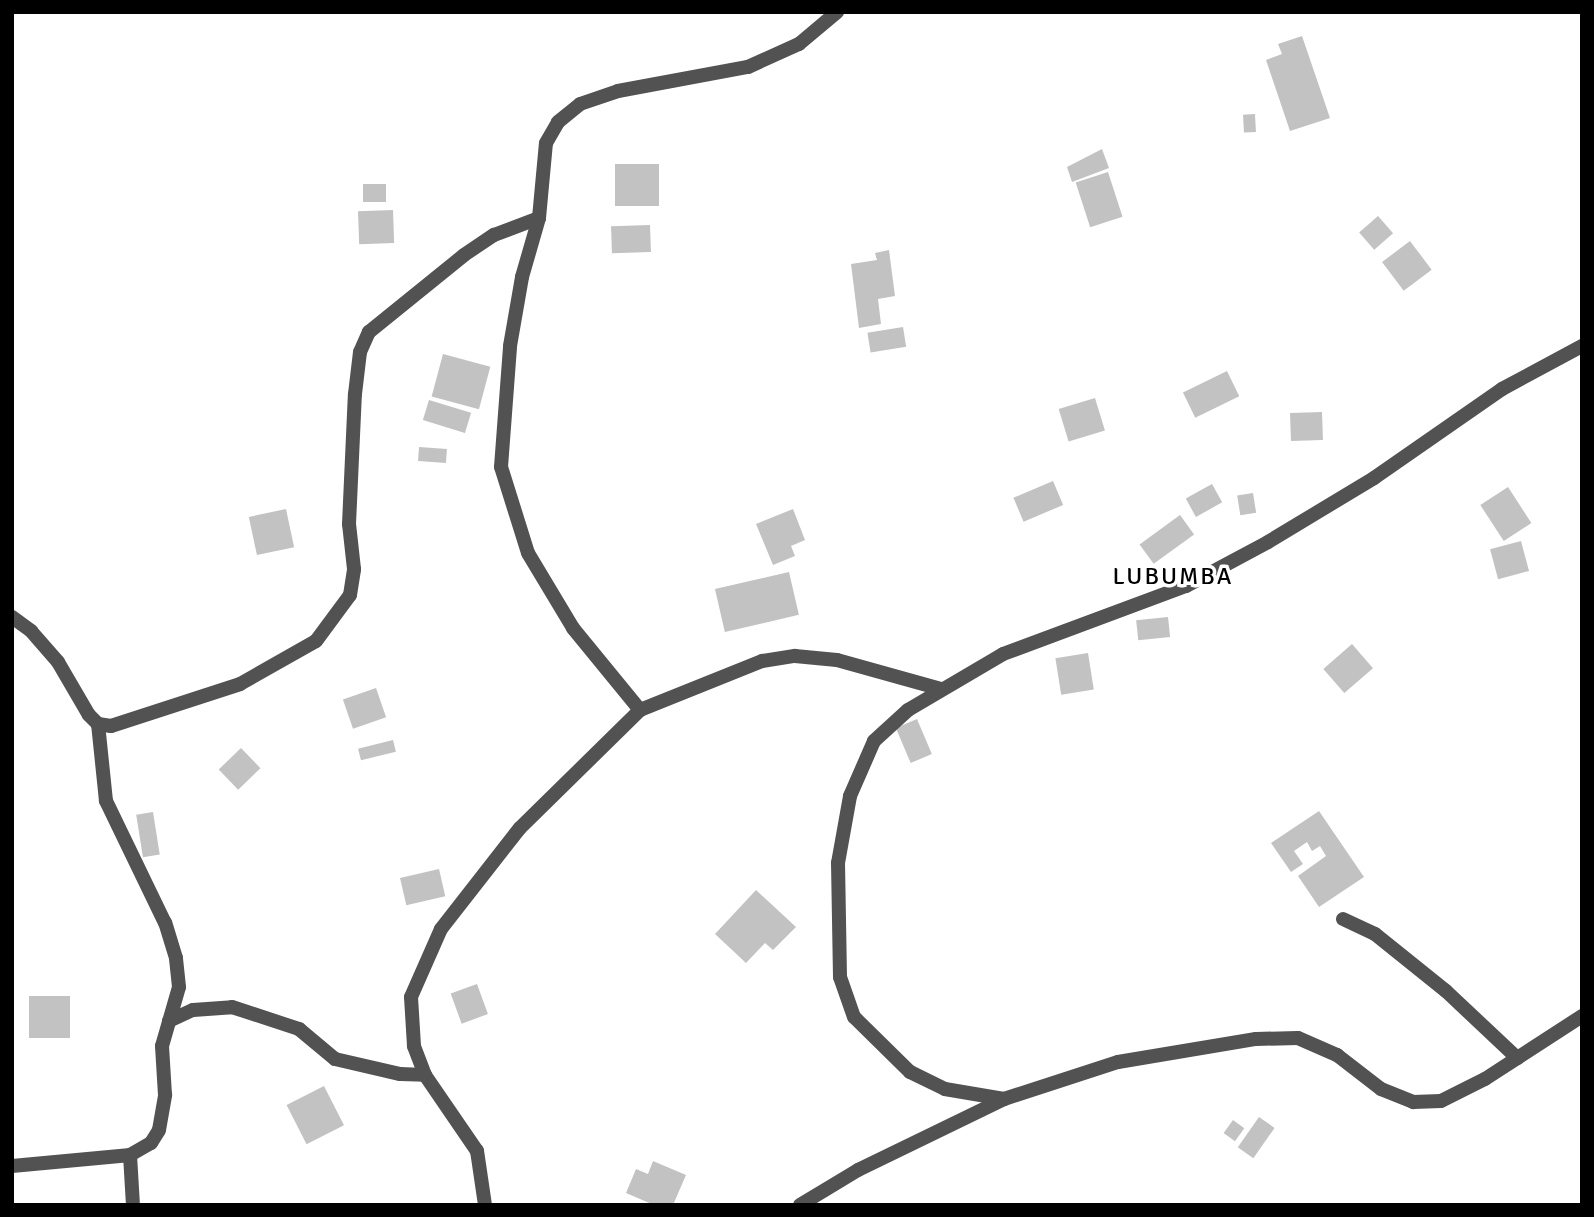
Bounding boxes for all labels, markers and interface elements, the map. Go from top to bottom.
district label: LUBUMBA [1113,563,1233,591]

